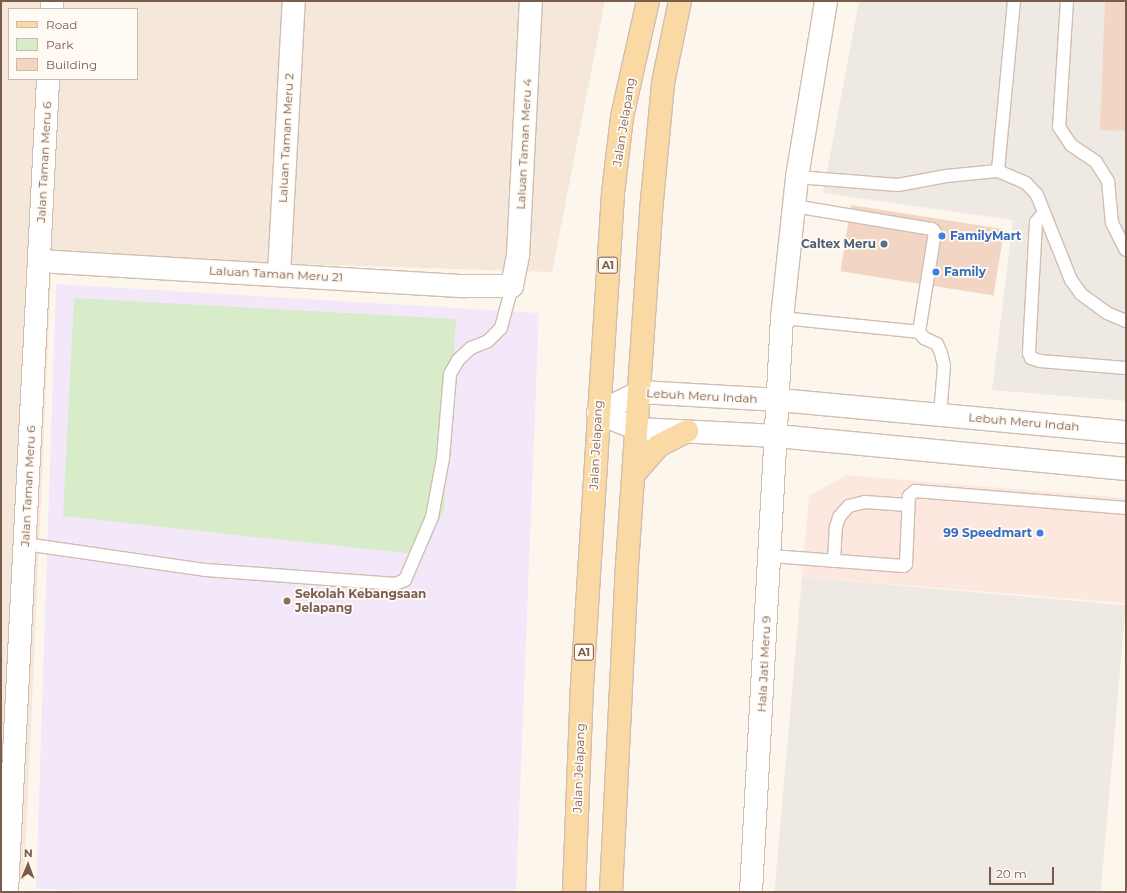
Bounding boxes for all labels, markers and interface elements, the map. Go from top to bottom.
legend [8,8,138,80]
text: Road [46,17,77,32]
text: Park [46,37,73,52]
text: Building [46,57,97,72]
street label: Laluan Taman Meru 2 [275,73,297,203]
street label: Jalan Jelapang [610,77,638,167]
street label: Laluan Taman Meru 4 [513,78,535,210]
street label: Jalan Taman Meru 6 [34,101,54,223]
place label: FamilyMart [950,229,1021,243]
marker: FamilyMart [937,231,947,241]
place label: Caltex Meru [801,237,876,251]
marker: Caltex Meru [879,239,889,249]
road number: A1 [597,256,619,274]
street label: Laluan Taman Meru 21 [209,263,343,285]
place label: Family [944,265,986,279]
marker: Family [931,267,941,277]
street label: Lebuh Meru Indah [646,386,758,406]
street label: Jalan Jelapang [586,400,606,490]
street label: Lebuh Meru Indah [968,410,1080,434]
street label: Jalan Taman Meru 6 [18,425,38,547]
place label: 99 Speedmart [943,526,1032,540]
marker: 99 Speedmart [1035,528,1045,538]
place label: Sekolah Kebangsaan Jelapang [295,587,426,615]
marker: Sekolah Kebangsaan Jelapang [282,596,292,606]
street label: Hala Jati Meru 9 [754,615,774,713]
road number: A1 [573,643,595,661]
street label: Jalan Jelapang [570,723,588,813]
north arrow [8,845,48,885]
text: N [24,846,33,860]
scale bar [991,859,1056,885]
text: 20 m [996,866,1027,881]

